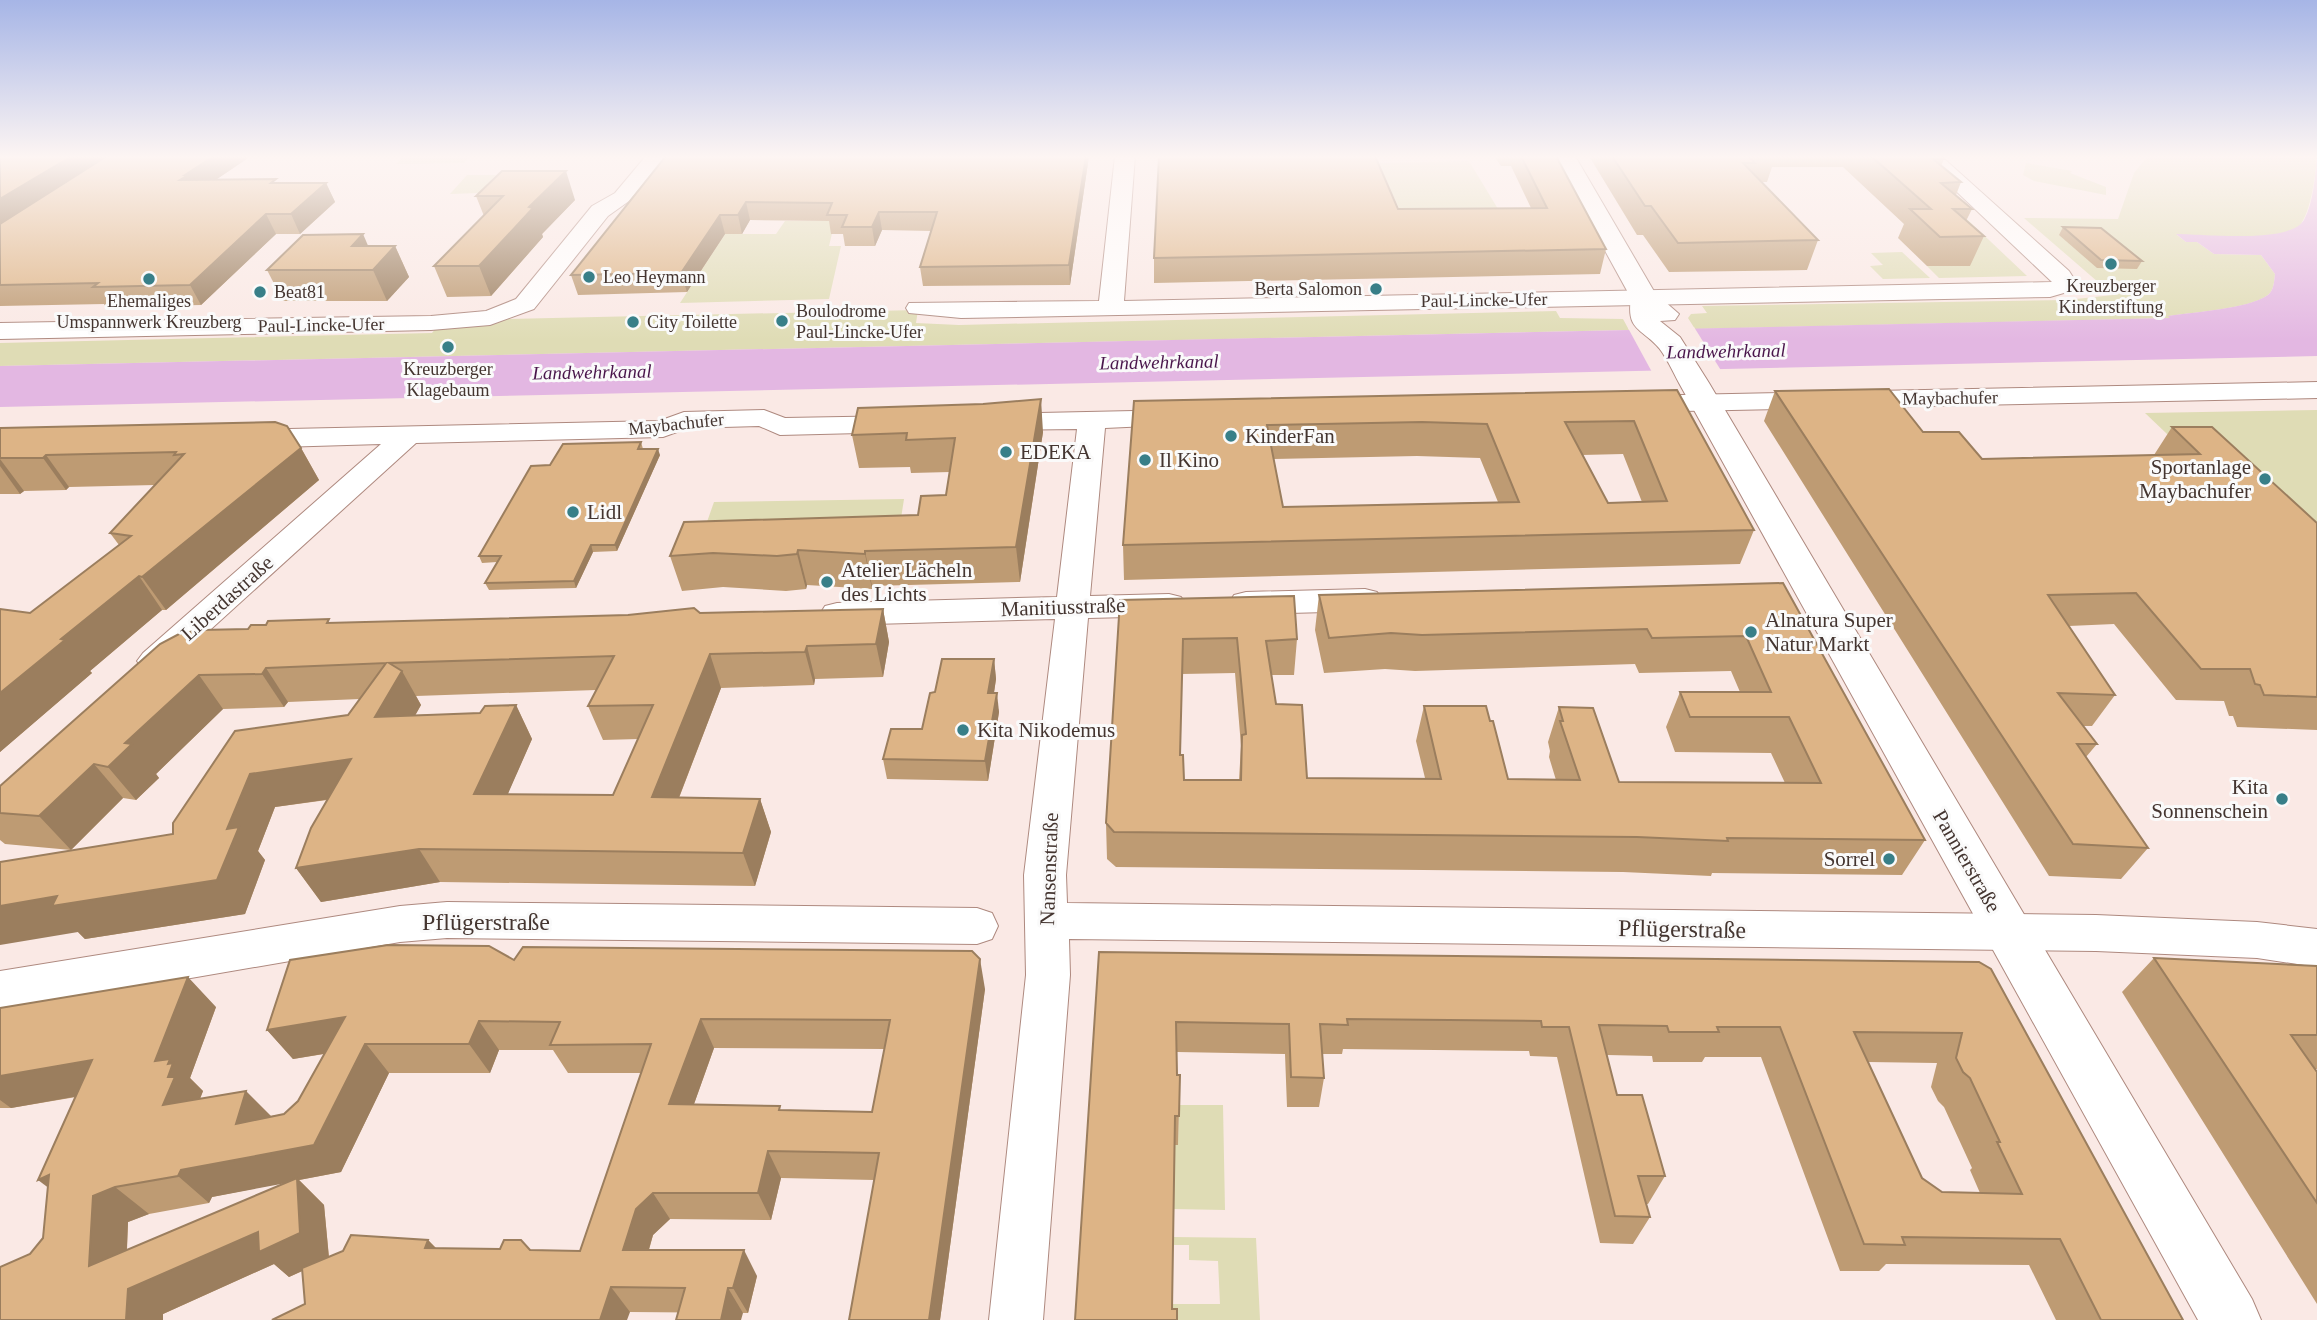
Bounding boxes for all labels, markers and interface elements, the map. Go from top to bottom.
marker: Kreuzberger Kinderstiftung [2103,256,2119,272]
place label: Leo Heymann [603,267,705,287]
marker: Leo Heymann [581,269,597,285]
marker: Ehemaliges Umspannwerk Kreuzberg [141,271,157,287]
place label: Kreuzberger Kinderstiftung [2059,276,2164,317]
place label: Berta Salomon [1255,279,1362,299]
marker: Berta Salomon [1368,281,1384,297]
place label: Beat81 [274,282,325,302]
marker: Beat81 [252,284,268,300]
street label: Paul-Lincke-Ufer [1420,289,1548,311]
place label: Ehemaliges Umspannwerk Kreuzberg [56,291,242,332]
place label: Boulodrome Paul-Lincke-Ufer [796,301,923,342]
place label: City Toilette [647,312,737,332]
marker: Boulodrome Paul-Lincke-Ufer [774,313,790,329]
street label: Paul-Lincke-Ufer [257,314,385,336]
marker: City Toilette [625,314,641,330]
marker: Kreuzberger Klagebaum [440,339,456,355]
water label: Landwehrkanal [1665,339,1786,363]
water label: Landwehrkanal [1098,350,1219,374]
place label: Kreuzberger Klagebaum [403,359,493,400]
water label: Landwehrkanal [531,360,652,384]
street label: Maybachufer [1902,387,1998,409]
street label: Maybachufer [627,409,725,439]
place label: KinderFan [1245,424,1335,448]
marker: KinderFan [1223,428,1239,444]
place label: EDEKA [1020,440,1092,464]
marker: EDEKA [998,444,1014,460]
place label: Il Kino [1159,448,1219,472]
marker: Il Kino [1137,452,1153,468]
place label: Sportanlage Maybachufer [2139,455,2251,503]
marker: Sportanlage Maybachufer [2257,471,2273,487]
place label: Lidl [587,500,622,524]
marker: Lidl [565,504,581,520]
street label: Liberdastraße [176,550,278,646]
place label: Atelier Lächeln des Lichts [841,558,973,606]
marker: Atelier Lächeln des Lichts [819,574,835,590]
street label: Manitiusstraße [1000,593,1126,621]
place label: Alnatura Super Natur Markt [1765,608,1893,656]
marker: Alnatura Super Natur Markt [1743,624,1759,640]
place label: Kita Nikodemus [977,718,1115,742]
marker: Kita Nikodemus [955,722,971,738]
place label: Kita Sonnenschein [2151,775,2269,823]
marker: Kita Sonnenschein [2274,791,2290,807]
street label: Pannierstraße [1928,806,2006,916]
street label: Nansenstraße [1035,812,1063,926]
place label: Sorrel [1824,847,1875,871]
marker: Sorrel [1881,851,1897,867]
street label: Pflügerstraße [422,909,550,935]
street label: Pflügerstraße [1618,915,1746,943]

